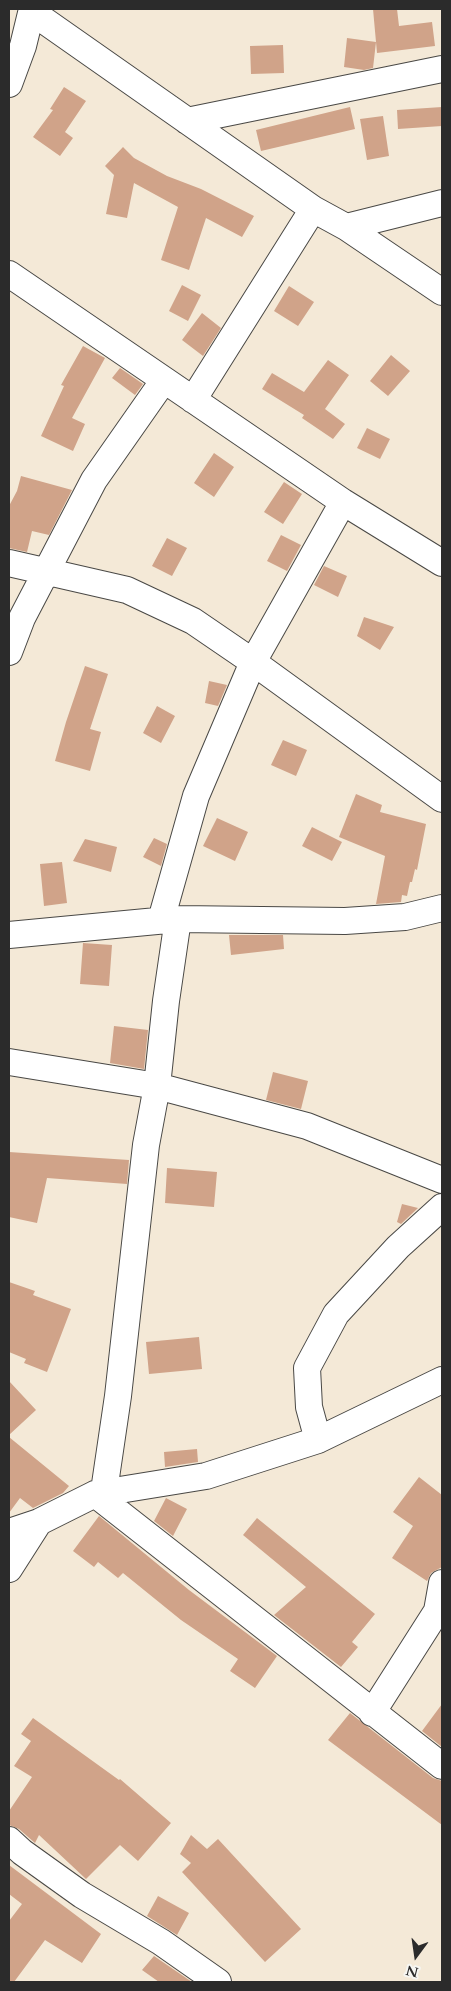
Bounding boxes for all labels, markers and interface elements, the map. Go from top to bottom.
north arrow [391,1931,441,1981]
text: N [404,1960,420,1982]

